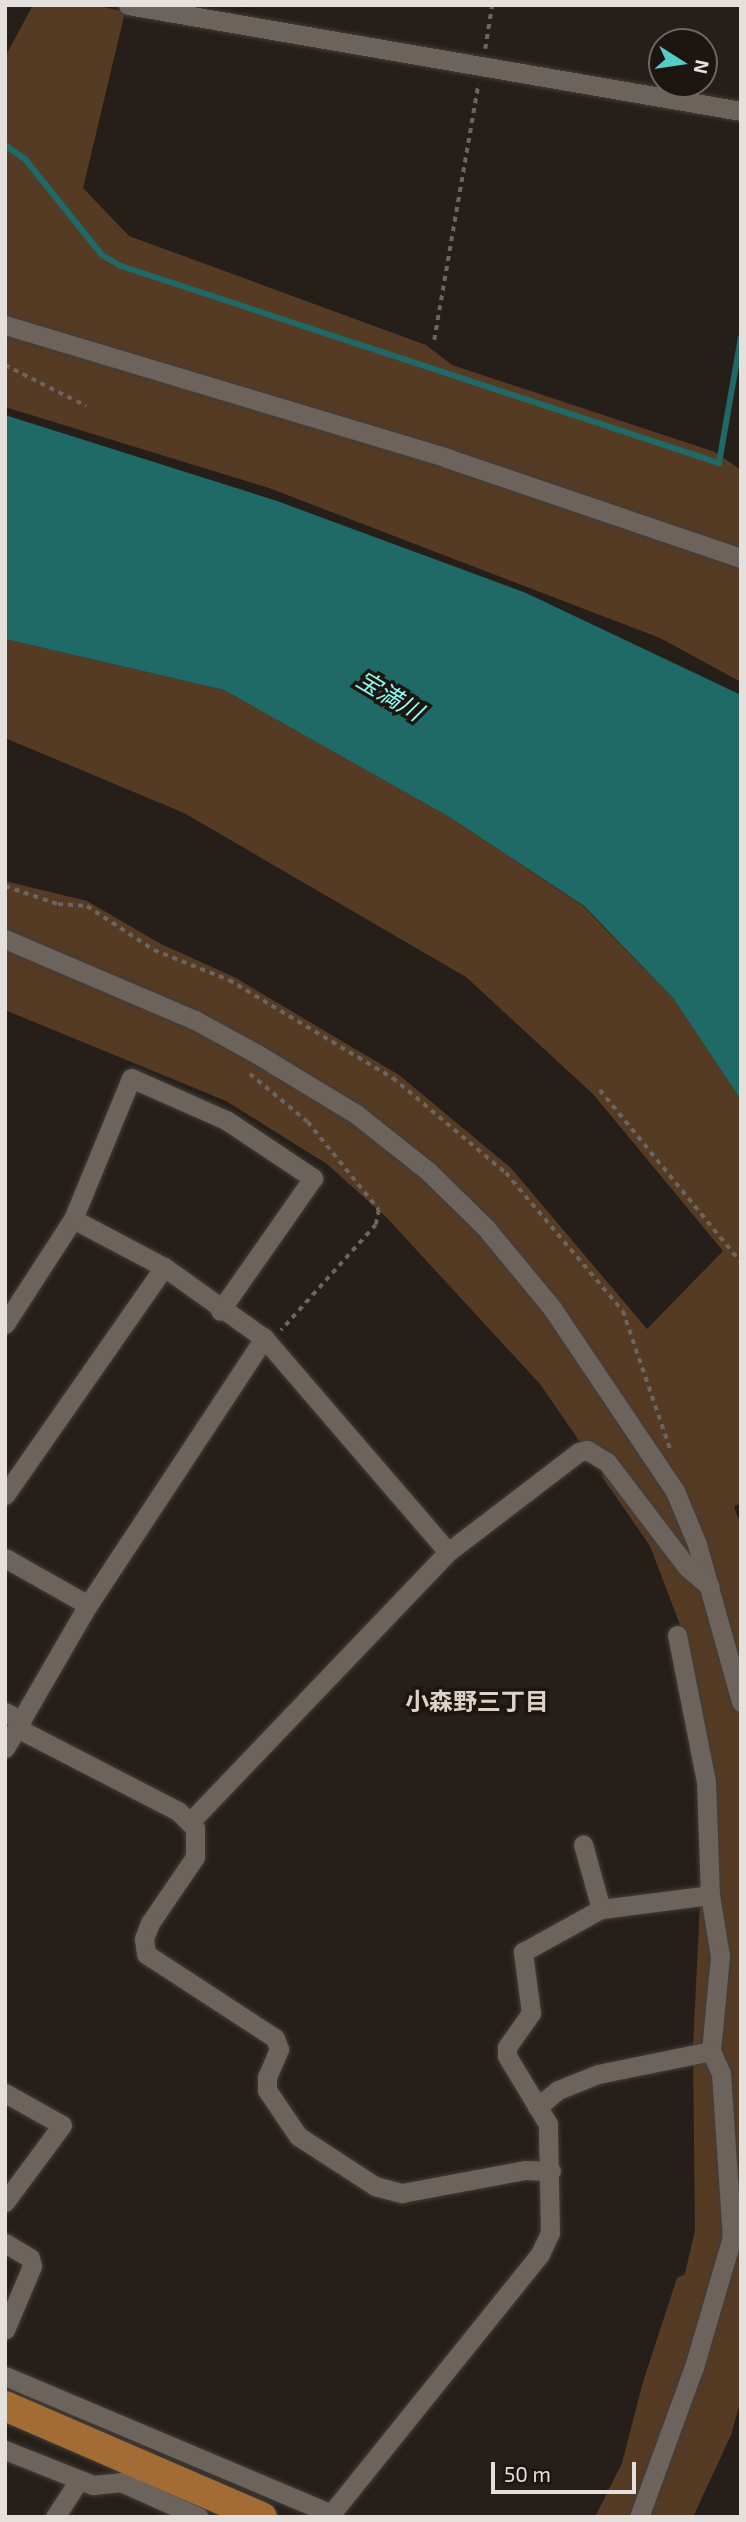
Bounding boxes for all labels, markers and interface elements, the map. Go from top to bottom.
north arrow [648,28,718,98]
text: N [689,58,715,76]
water label: 宝満川 [352,664,428,726]
district label: 小森野三丁目 [405,1687,549,1715]
scale bar [494,2448,639,2492]
text: 50 m [504,2461,551,2486]

